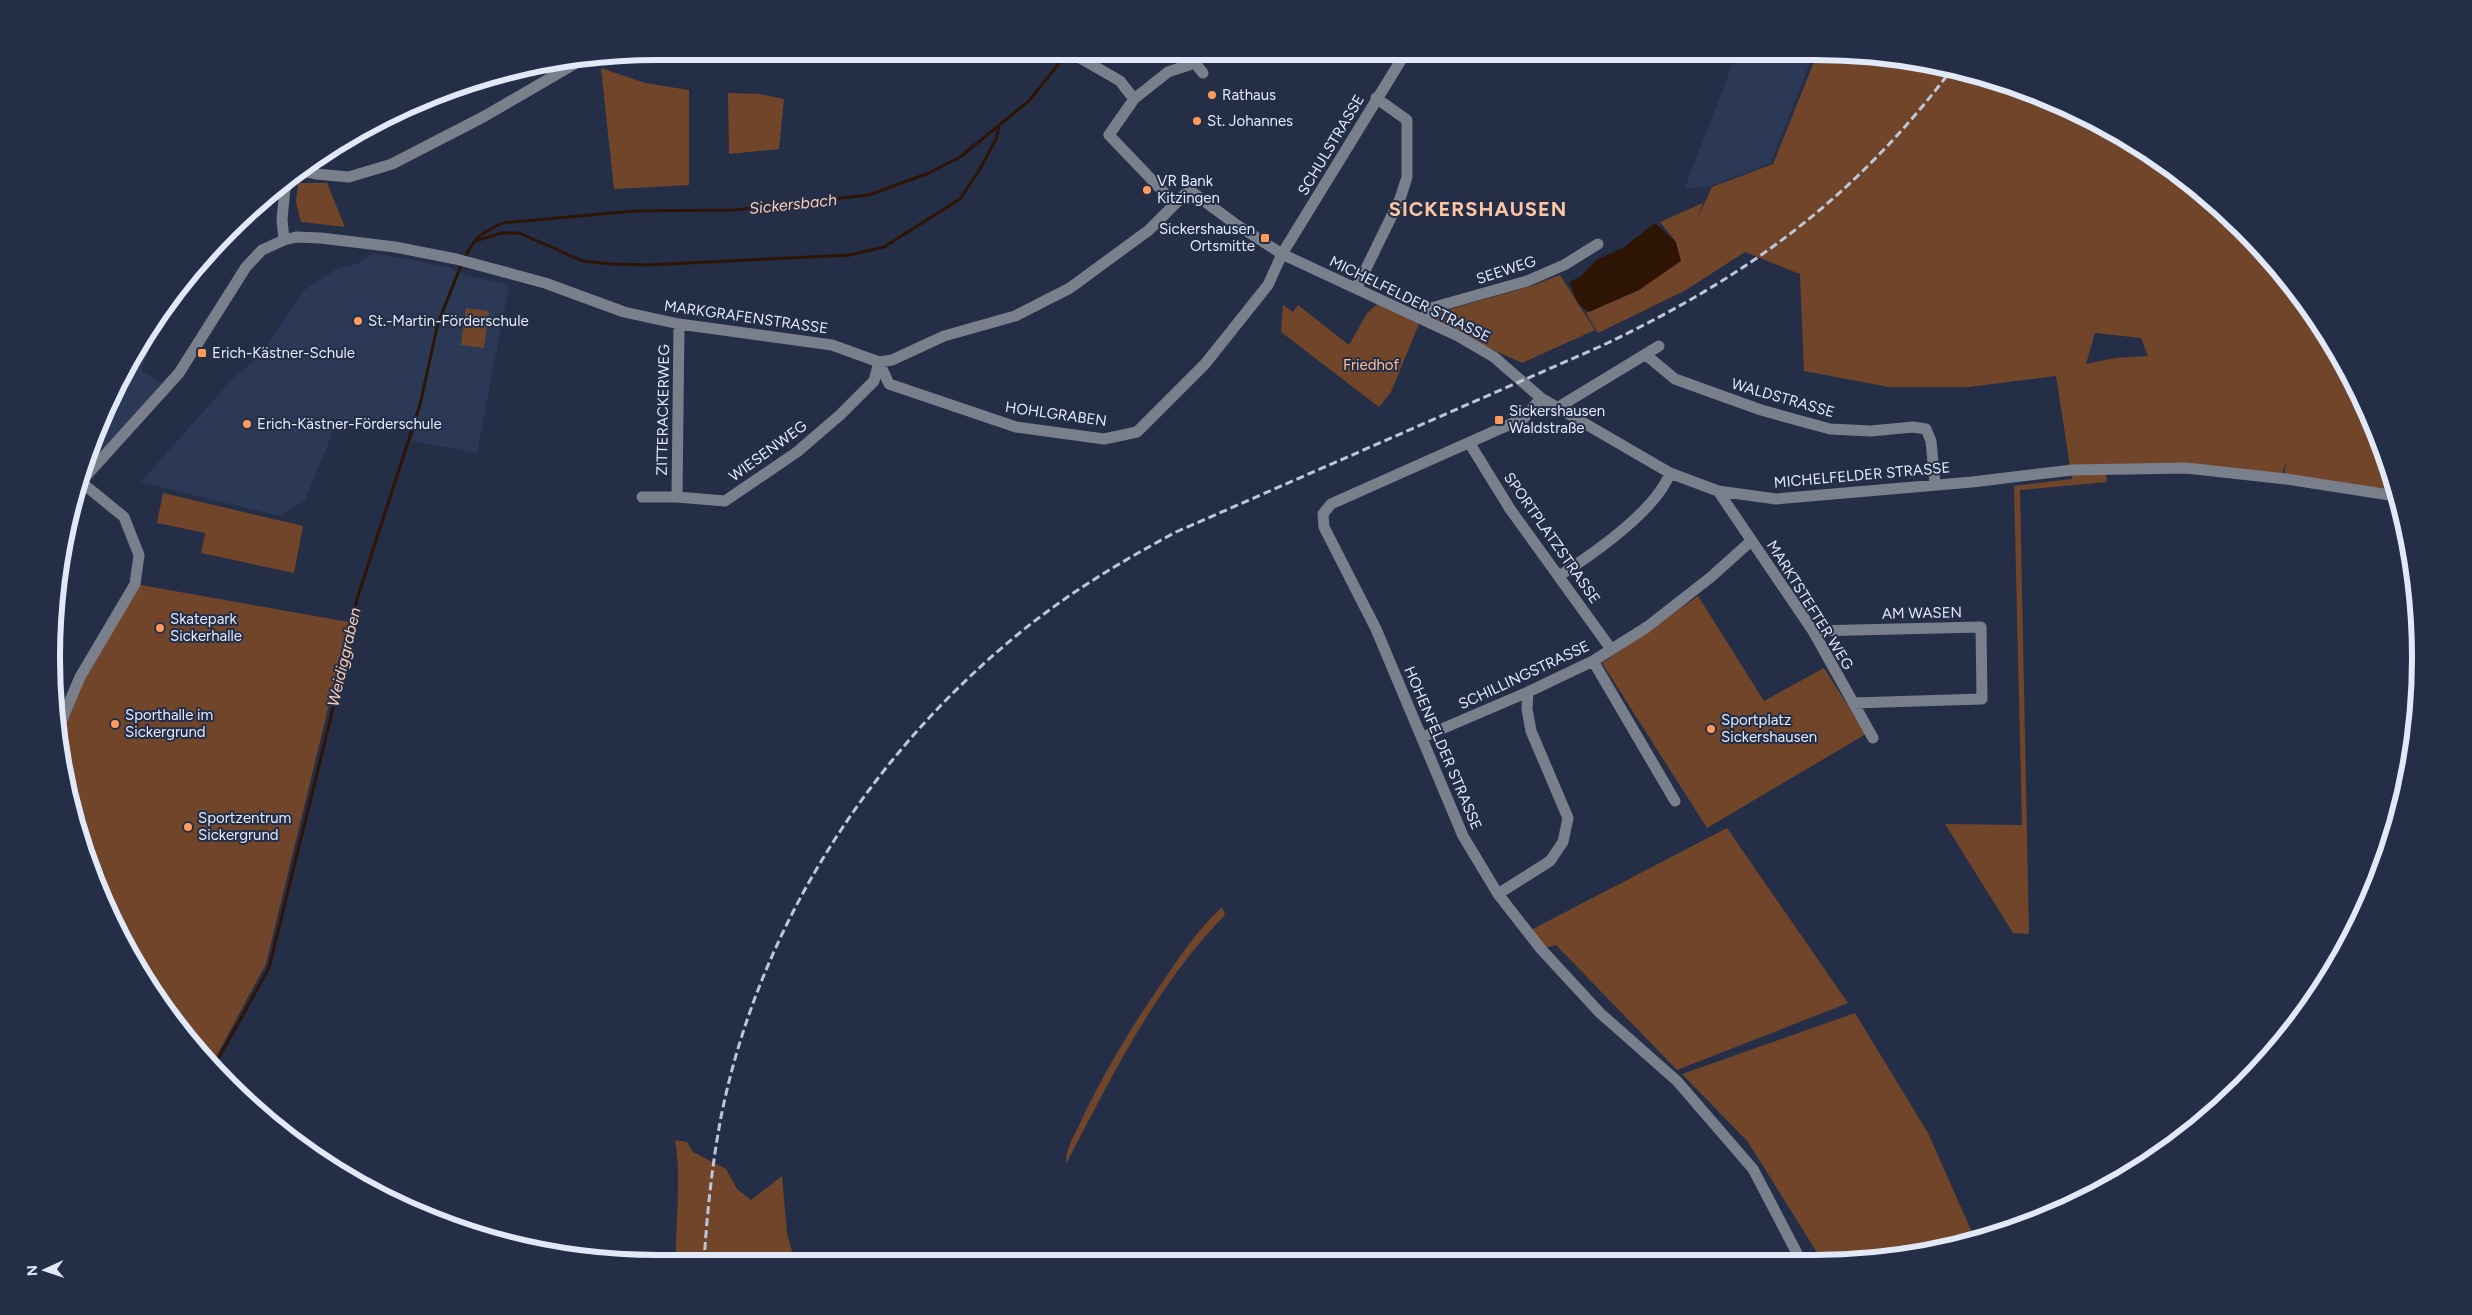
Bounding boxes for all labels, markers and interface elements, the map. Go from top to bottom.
place label: Rathaus [1222,86,1276,104]
marker: Rathaus [1206,89,1218,101]
street label: SCHULSTRASSE [1294,91,1368,199]
place label: St. Johannes [1207,112,1293,130]
marker: St. Johannes [1191,115,1203,127]
place label: VR Bank Kitzingen [1157,172,1220,207]
marker: VR Bank Kitzingen [1141,184,1153,196]
water label: Sickersbach [748,190,838,218]
district label: SICKERSHAUSEN [1389,197,1567,221]
place label: Sickershausen Ortsmitte [1159,220,1255,255]
marker: Sickershausen Ortsmitte [1259,232,1271,244]
street label: MICHELFELDER STRASSE [1327,252,1493,346]
street label: SEEWEG [1474,252,1538,288]
street label: MARKGRAFENSTRASSE [663,297,829,337]
place label: St.-Martin-Förderschule [368,312,529,330]
marker: St.-Martin-Förderschule [352,315,364,327]
place label: Erich-Kästner-Schule [212,344,355,362]
street label: ZITTERACKERWEG [653,344,673,476]
marker: Erich-Kästner-Schule [196,347,208,359]
park label: Friedhof [1343,356,1400,374]
street label: WALDSTRASSE [1729,375,1837,421]
street label: HOHLGRABEN [1004,398,1108,430]
place label: Sickershausen Waldstraße [1509,402,1605,437]
marker: Sickershausen Waldstraße [1493,414,1505,426]
place label: Erich-Kästner-Förderschule [257,415,442,433]
street label: WIESENWEG [726,417,810,485]
marker: Erich-Kästner-Förderschule [241,418,253,430]
street label: MICHELFELDER STRASSE [1773,458,1951,492]
street label: SPORTPLATZSTRASSE [1500,469,1604,607]
street label: MARKTSTEFTER WEG [1763,537,1857,673]
street label: AM WASEN [1882,603,1962,623]
water label: Weidiggraben [323,606,365,708]
place label: Skatepark Sickerhalle [170,610,242,645]
marker: Skatepark Sickerhalle [154,622,166,634]
street label: SCHILLINGSTRASSE [1456,637,1592,713]
street label: HOHENFELDER STRASSE [1400,663,1486,833]
place label: Sporthalle im Sickergrund [125,706,213,741]
place label: Sportplatz Sickershausen [1721,711,1817,746]
marker: Sporthalle im Sickergrund [109,718,121,730]
marker: Sportplatz Sickershausen [1705,723,1717,735]
place label: Sportzentrum Sickergrund [198,809,291,844]
marker: Sportzentrum Sickergrund [182,821,194,833]
north arrow [20,1245,70,1295]
text: N [24,1265,41,1277]

